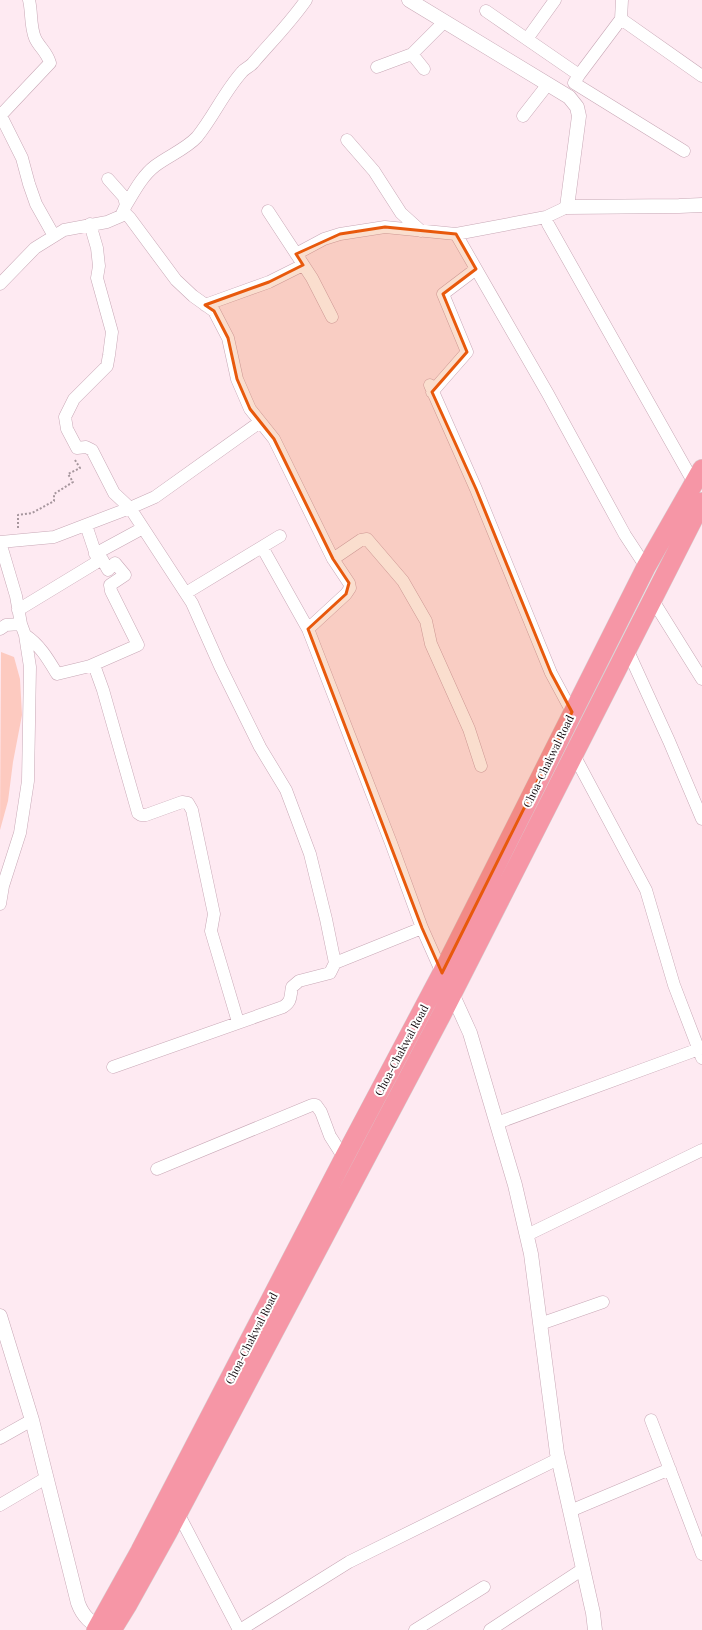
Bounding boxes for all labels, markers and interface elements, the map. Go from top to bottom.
street label: Choa-Chakwal Road [519,712,577,810]
street label: Choa-Chakwal Road [371,1001,432,1098]
street label: Choa-Chakwal Road [221,1289,281,1387]

